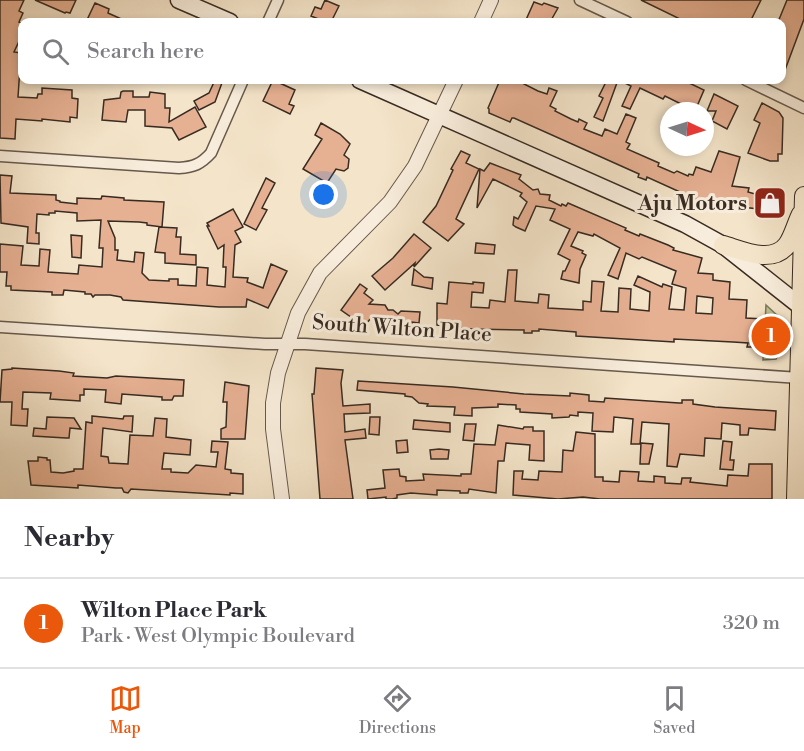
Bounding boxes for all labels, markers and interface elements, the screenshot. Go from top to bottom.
search box [18,18,786,84]
icon: search [39,35,72,68]
text: Search here [87,38,204,65]
north arrow [660,102,714,156]
your location [309,180,338,209]
shop icon: Aju Motors [752,185,788,221]
place label: Aju Motors [637,191,747,217]
street label: South Wilton Place [311,310,493,348]
pin: 1 [752,314,790,358]
text: Nearby [24,522,114,554]
text: Wilton Place Park [81,597,267,624]
text: 1 [39,611,48,636]
text: 320 m [723,611,780,636]
text: Park · West Olympic Boulevard [81,624,355,649]
tab: Map [109,682,142,738]
tab: Directions [359,682,436,738]
tab: Saved [653,682,695,738]

